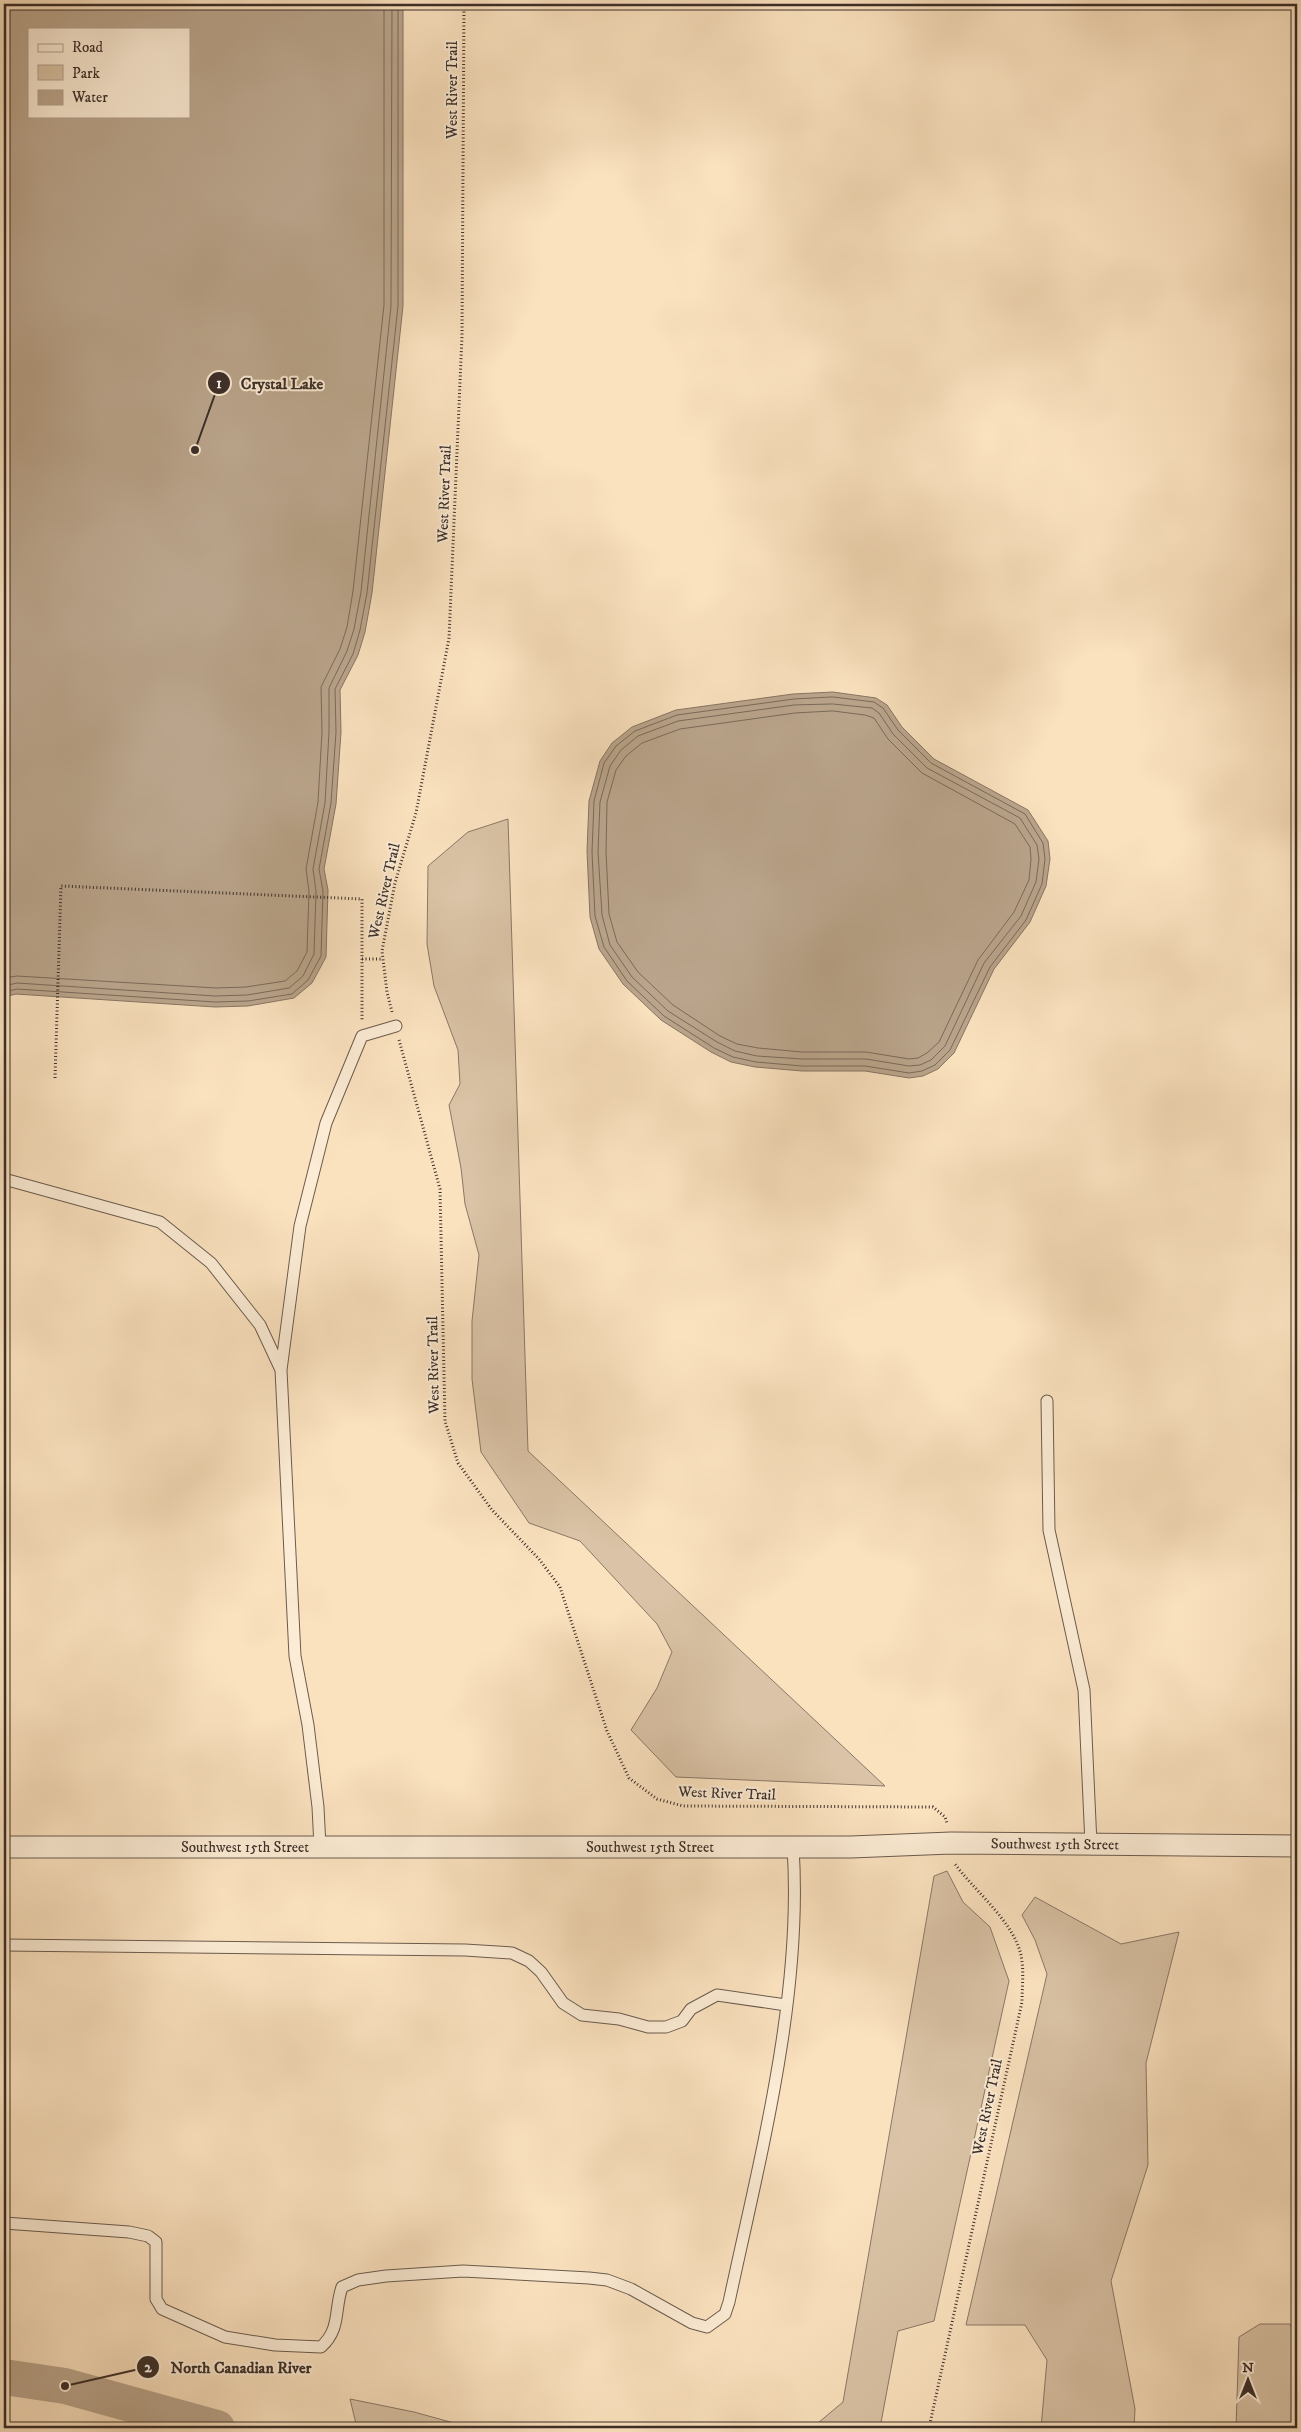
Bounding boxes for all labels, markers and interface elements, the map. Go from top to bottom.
legend [28,28,190,118]
text: Road [72,38,104,57]
street label: West River Trail [443,41,462,140]
text: Park [72,64,101,83]
text: Water [71,88,108,107]
callout: Crystal Lake [206,368,333,399]
text: 1 [216,374,222,393]
text: Crystal Lake [241,374,324,394]
street label: West River Trail [433,444,456,544]
street label: West River Trail [364,841,405,942]
street label: West River Trail [423,1315,444,1415]
street label: West River Trail [677,1782,777,1805]
street label: Southwest 15th Street [991,1834,1119,1854]
street label: Southwest 15th Street [181,1838,309,1857]
street label: Southwest 15th Street [586,1838,714,1857]
street label: West River Trail [968,2057,1007,2158]
callout: North Canadian River [135,2352,321,2383]
north arrow [1224,2354,1274,2404]
text: 2 [144,2358,152,2377]
text: North Canadian River [170,2358,313,2378]
text: N [1242,2359,1254,2377]

